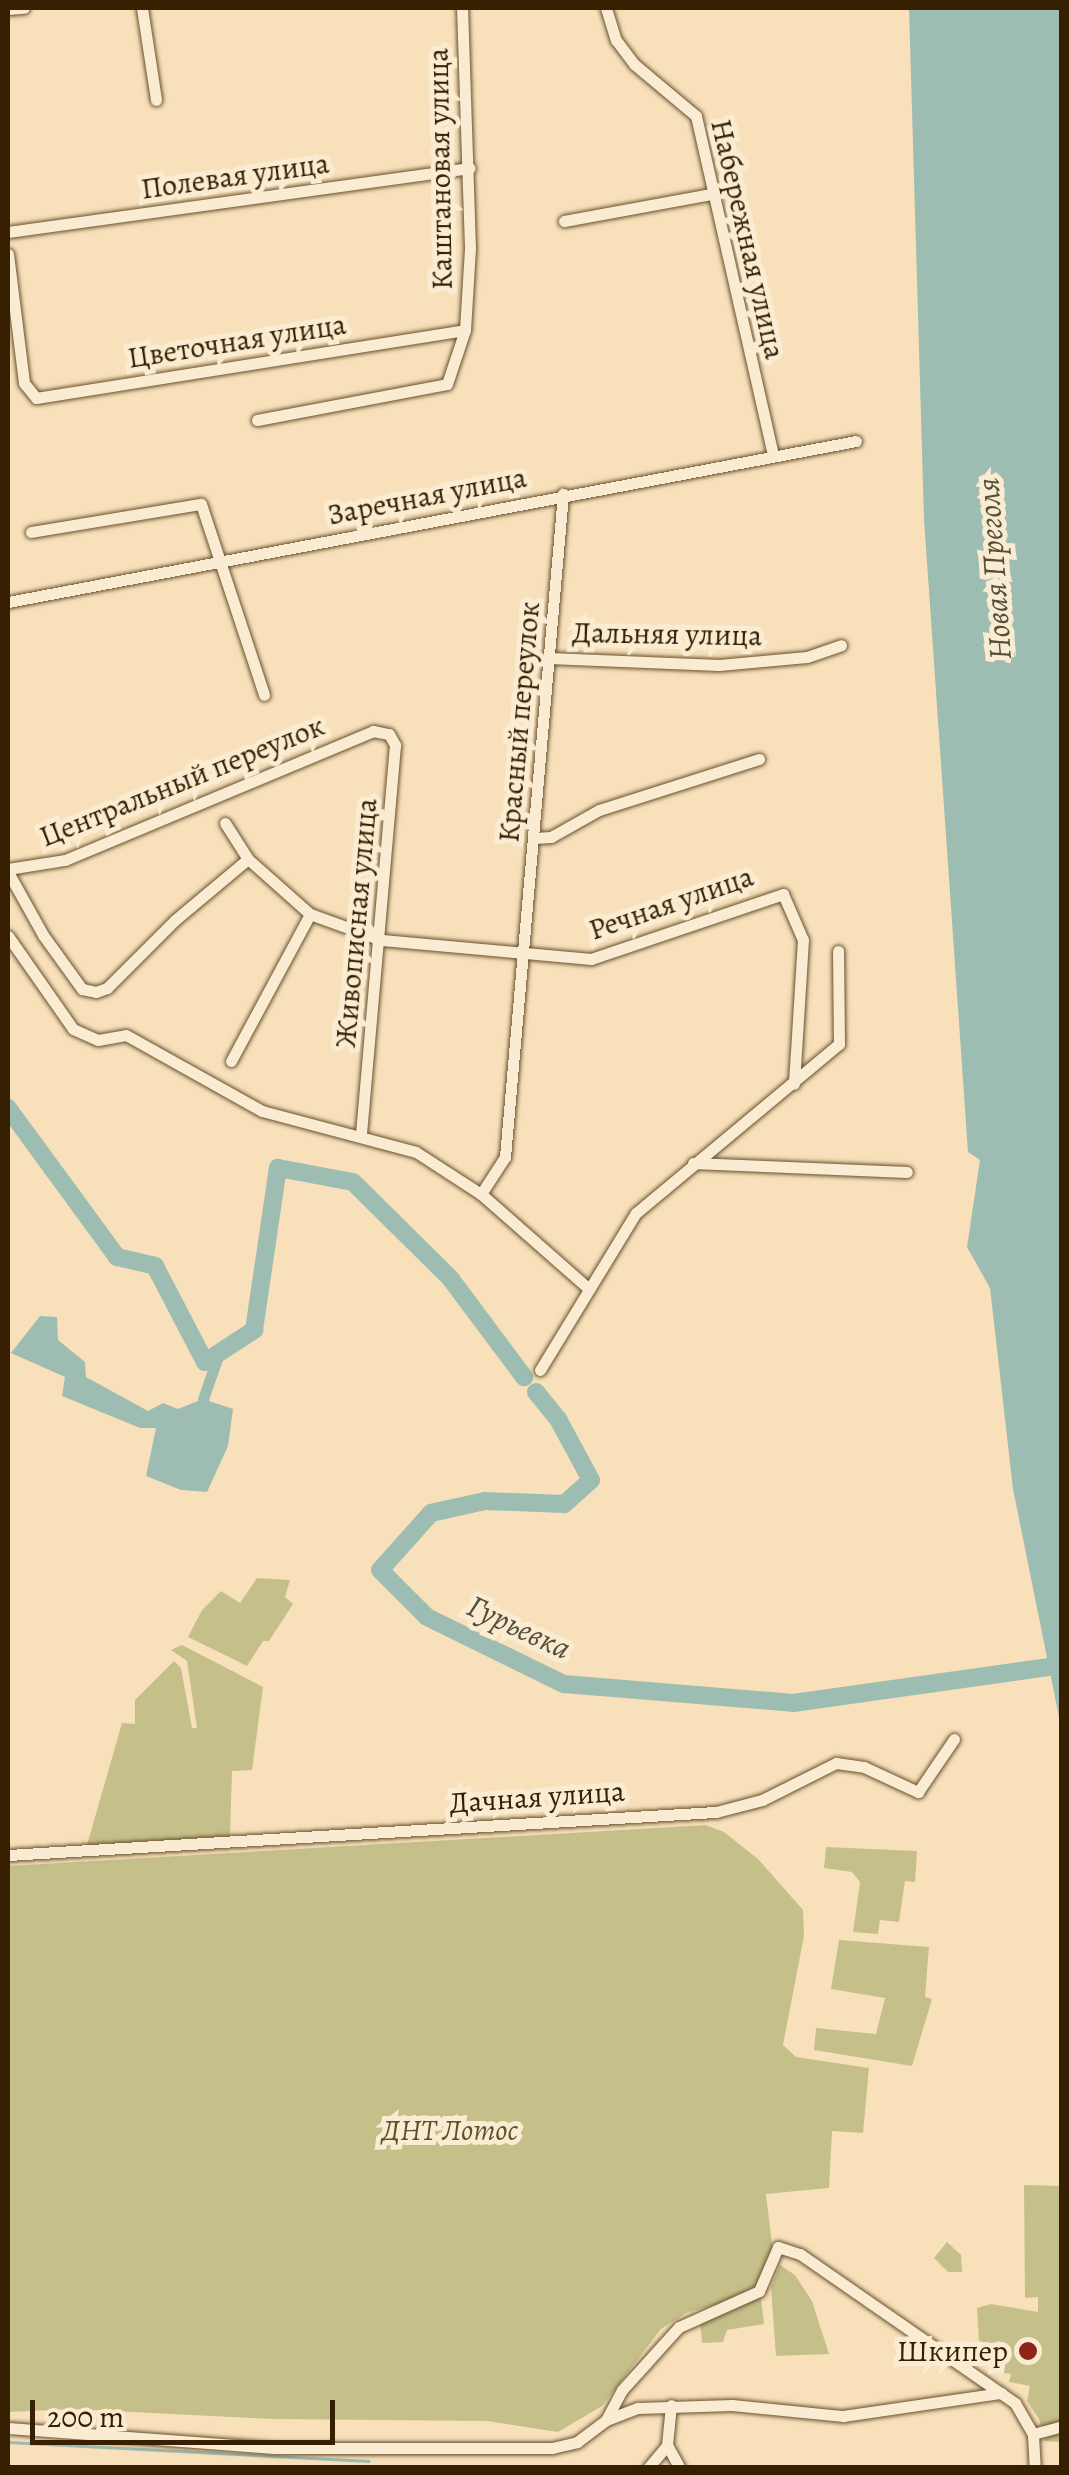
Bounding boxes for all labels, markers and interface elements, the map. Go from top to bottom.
street label: Каштановая улица [420,48,460,290]
street label: Набережная улица [703,116,793,362]
street label: Полевая улица [139,145,331,207]
street label: Цветочная улица [125,306,349,376]
street label: Заречная улица [325,459,529,533]
water label: Новая Преголя [968,477,1020,661]
street label: Красный переулок [491,600,547,844]
street label: Дальняя улица [572,614,762,654]
street label: Центральный переулок [34,707,330,855]
street label: Живописная улица [327,797,385,1049]
street label: Речная улица [584,858,758,948]
water label: Гурьевка [461,1586,577,1668]
street label: Дачная улица [448,1773,626,1821]
park label: ДНТ Лотос [382,2112,518,2148]
place label: Шкипер [897,2333,1008,2369]
marker: Шкипер [1017,2340,1039,2362]
scale bar [35,2380,340,2442]
text: 200 m [47,2397,124,2437]

